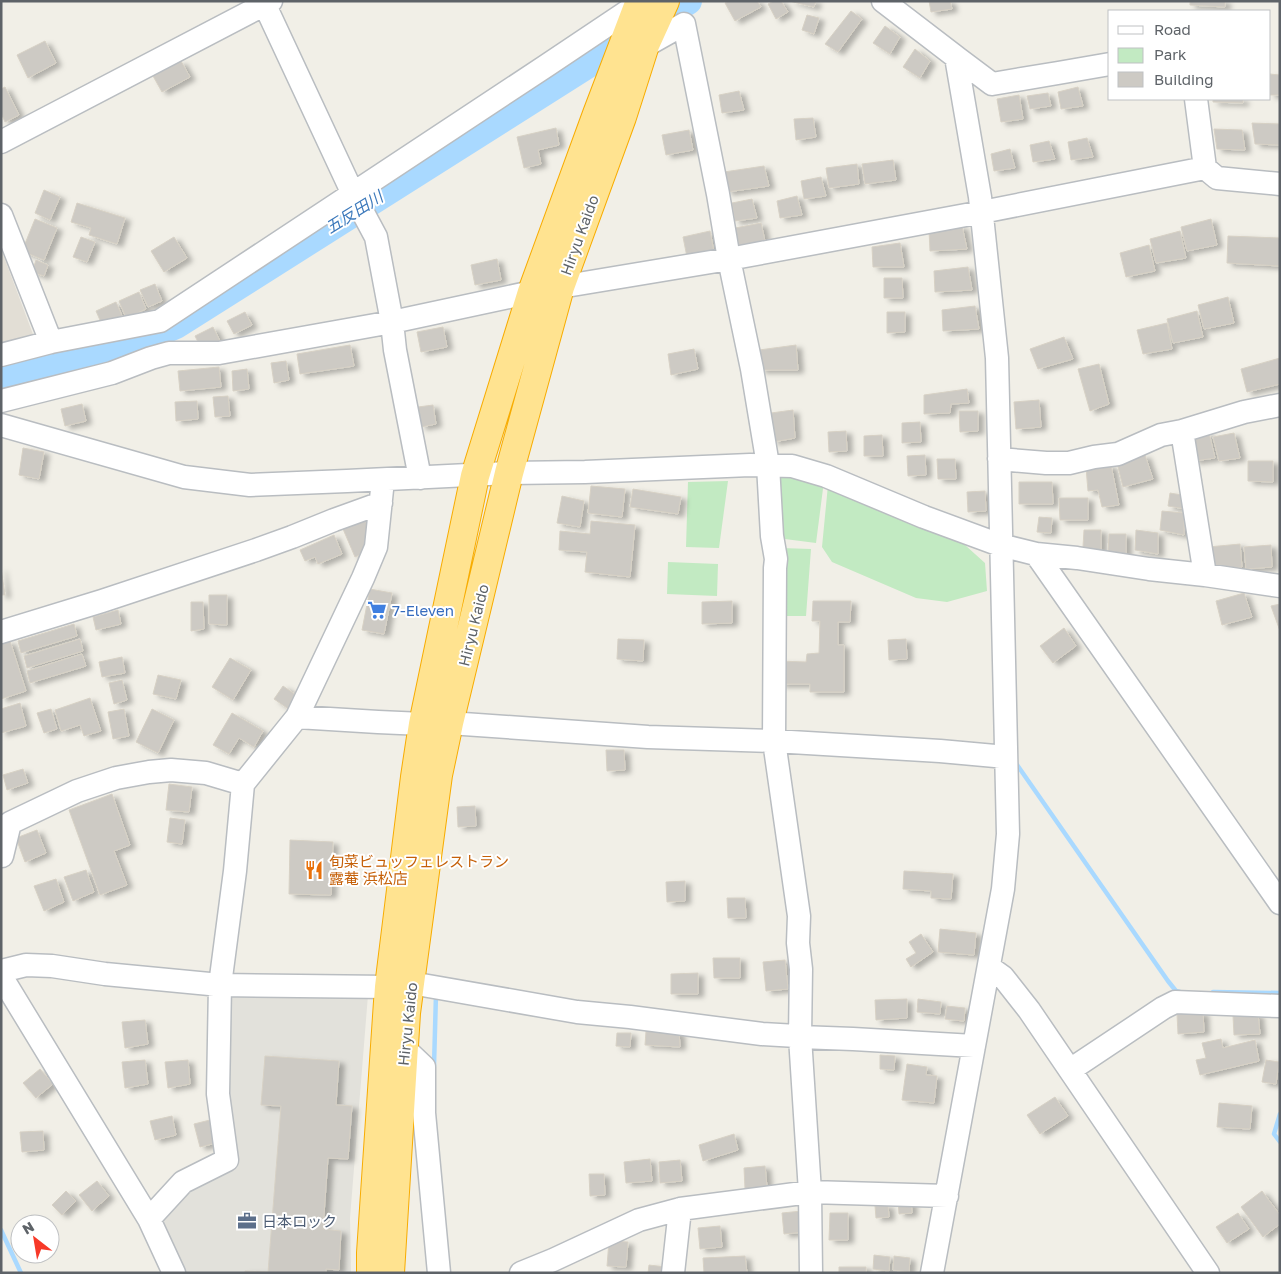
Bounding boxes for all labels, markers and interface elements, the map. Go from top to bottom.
legend [1108,10,1271,100]
text: Road [1154,20,1191,38]
text: Park [1154,45,1187,63]
text: Building [1154,70,1214,88]
water label: 五反田川 [322,186,388,237]
street label: Hiryu Kaido [556,193,602,277]
street label: Hiryu Kaido [454,582,492,668]
supermarket icon: 7-Eleven [366,599,388,621]
place label: 7-Eleven [392,601,454,619]
place label: 旬菜ビュッフェレストラン 露菴 浜松店 [329,852,509,887]
restaurant icon: 旬菜ビュッフェレストラン 露菴 浜松店 [303,859,325,881]
street label: Hiryu Kaido [394,981,420,1067]
office icon: 日本ロック [236,1210,258,1232]
place label: 日本ロック [262,1212,337,1230]
north arrow [10,1214,60,1264]
text: N [19,1217,37,1237]

